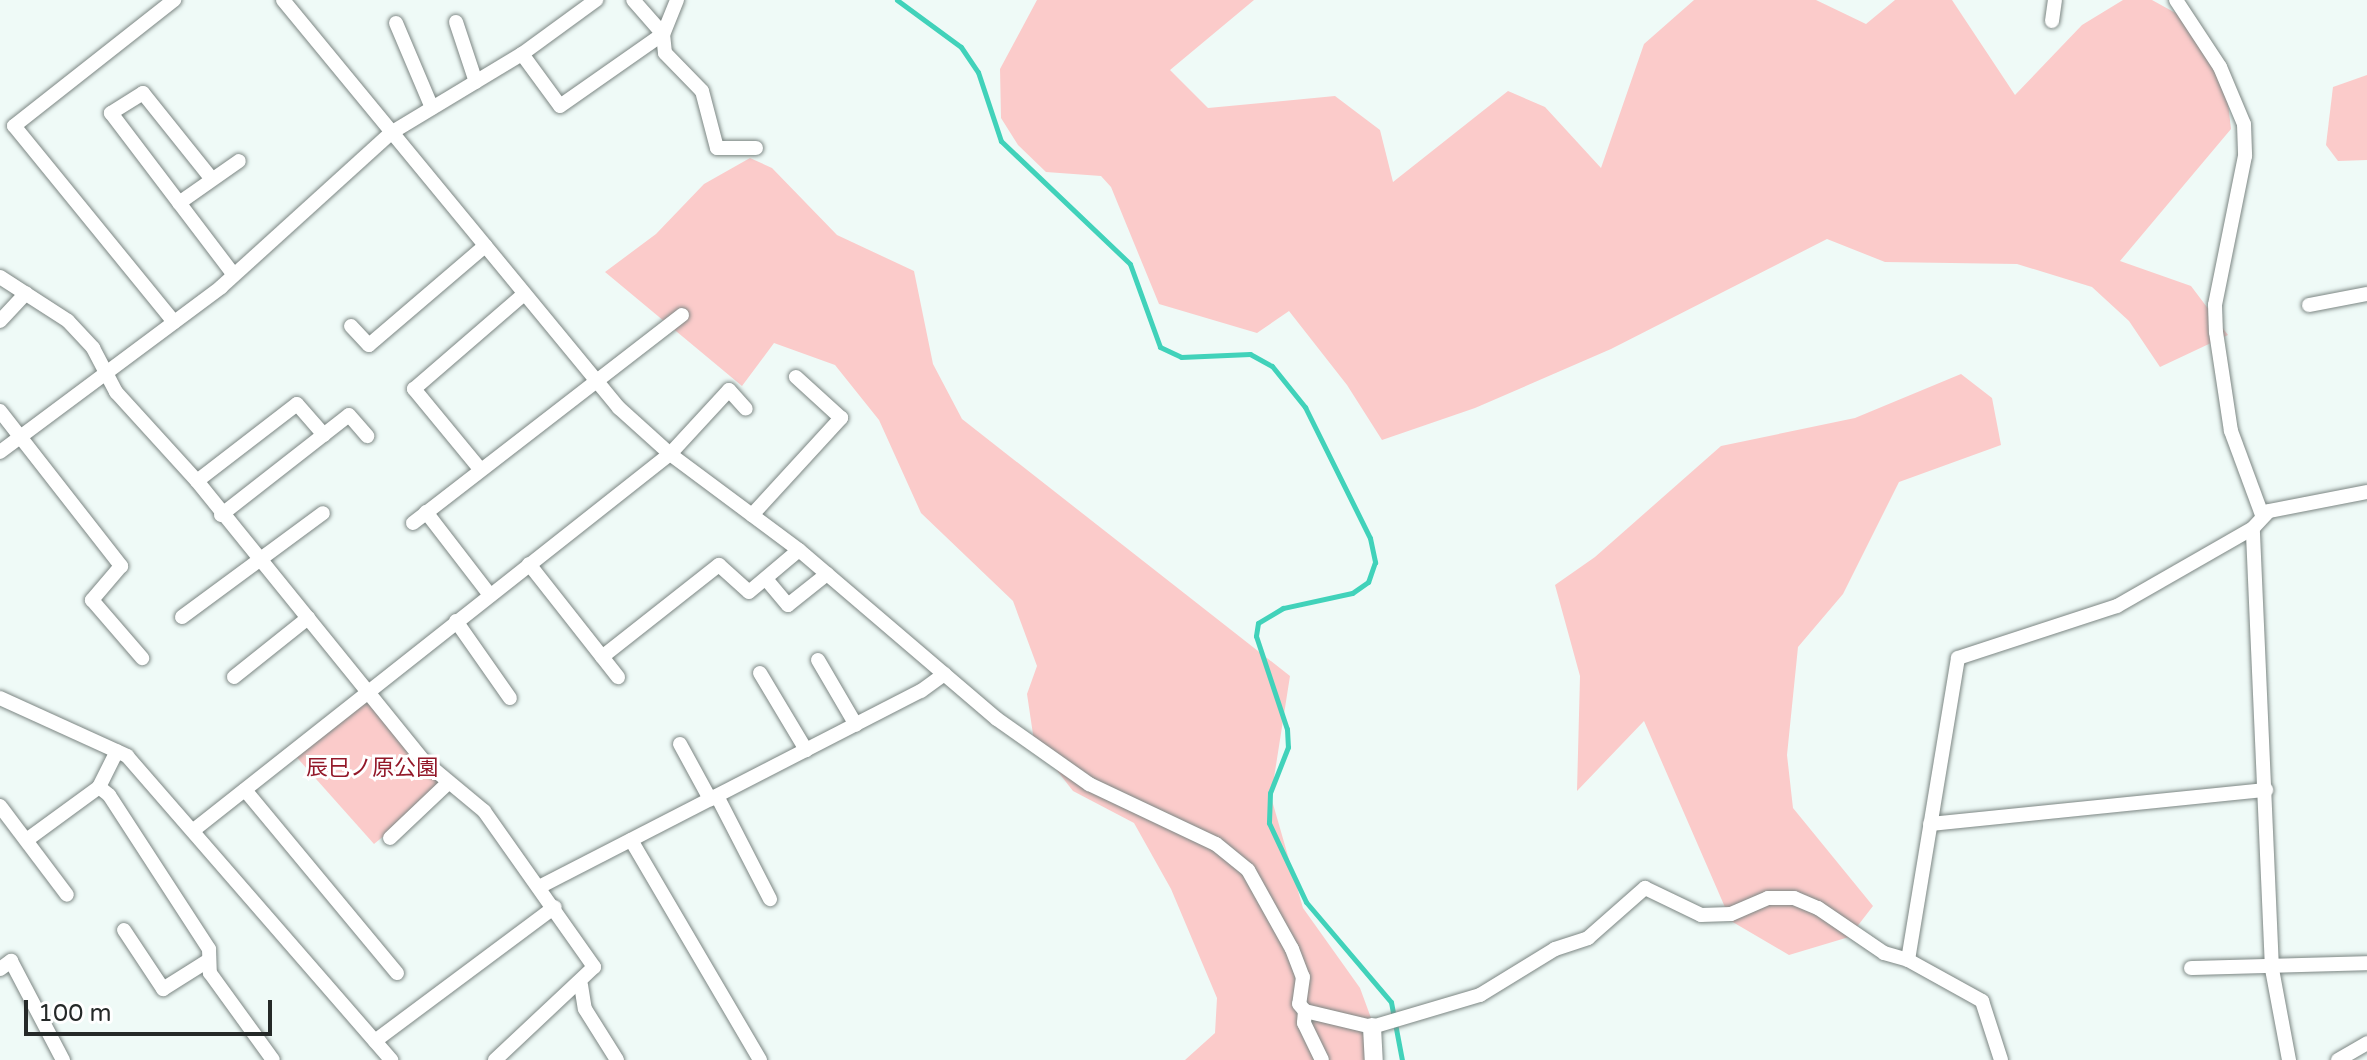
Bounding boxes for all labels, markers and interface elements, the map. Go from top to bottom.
park label: 辰巳ノ原公園 [306,756,438,782]
scale bar [28,984,276,1034]
text: 100 m [38,999,112,1028]

